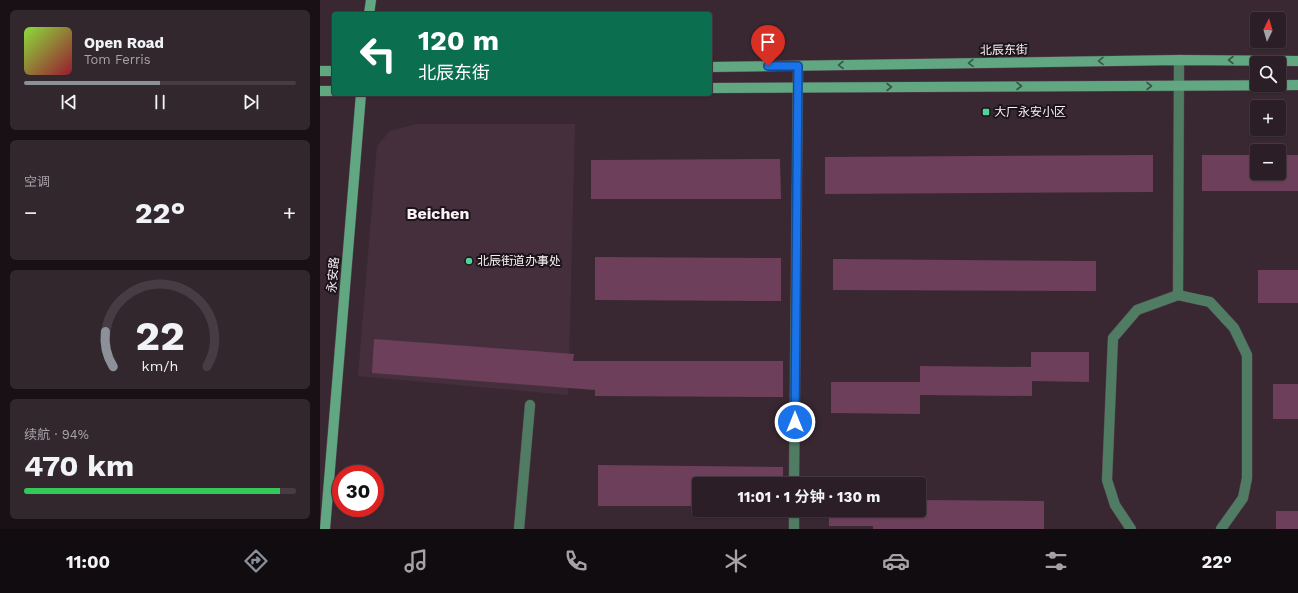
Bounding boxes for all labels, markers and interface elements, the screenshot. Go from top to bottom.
north arrow [1250,12,1286,48]
map controls [1250,12,1286,180]
text: 120 m [418,24,499,57]
pin [751,25,785,66]
icon: left [352,28,404,80]
icon: arrive [757,31,779,53]
text: Open Road [84,34,164,52]
street label: 北辰东街 [980,43,1028,57]
text: Tom Ferris [84,52,151,67]
one-way arrow [1228,56,1234,64]
button: search [1250,56,1286,92]
one-way arrow [1098,57,1104,65]
one-way arrow [968,59,974,67]
one-way arrow [838,61,844,69]
text: 北辰东街 [418,62,490,83]
one-way arrow [1016,82,1022,90]
one-way arrow [1146,82,1152,90]
one-way arrow [886,83,892,91]
icon: previous [58,91,80,113]
icon: pause [149,91,171,113]
icon: next [240,91,262,113]
button: + [1250,100,1286,136]
place label: 大厂永安小区 [994,105,1066,119]
marker: 大厂永安小区 [981,107,991,117]
button: − [1250,144,1286,180]
text: 空调 [24,174,50,189]
text: 22° [135,195,185,230]
text: − [24,200,37,225]
text: + [283,200,296,225]
district label: Beichen [406,204,470,223]
place label: 北辰街道办事处 [477,254,561,268]
street label: 永安路 [324,256,342,294]
marker: 北辰街道办事处 [464,256,474,266]
text: 22 [135,311,185,360]
text: km/h [142,358,178,374]
position arrow [774,401,816,443]
text: 续航 · 94% [24,427,89,442]
text: 470 km [24,448,134,483]
speed limit sign: 30 [332,465,384,517]
text: 11:01 · 1 分钟 · 130 m [738,488,880,506]
icon: directions [242,547,270,575]
icon: music [402,547,430,575]
icon: phone [562,547,590,575]
icon: climate [722,547,750,575]
icon: car [882,547,910,575]
icon: filters [1042,547,1070,575]
text: 11:00 [66,551,110,572]
text: 22° [1202,551,1232,572]

